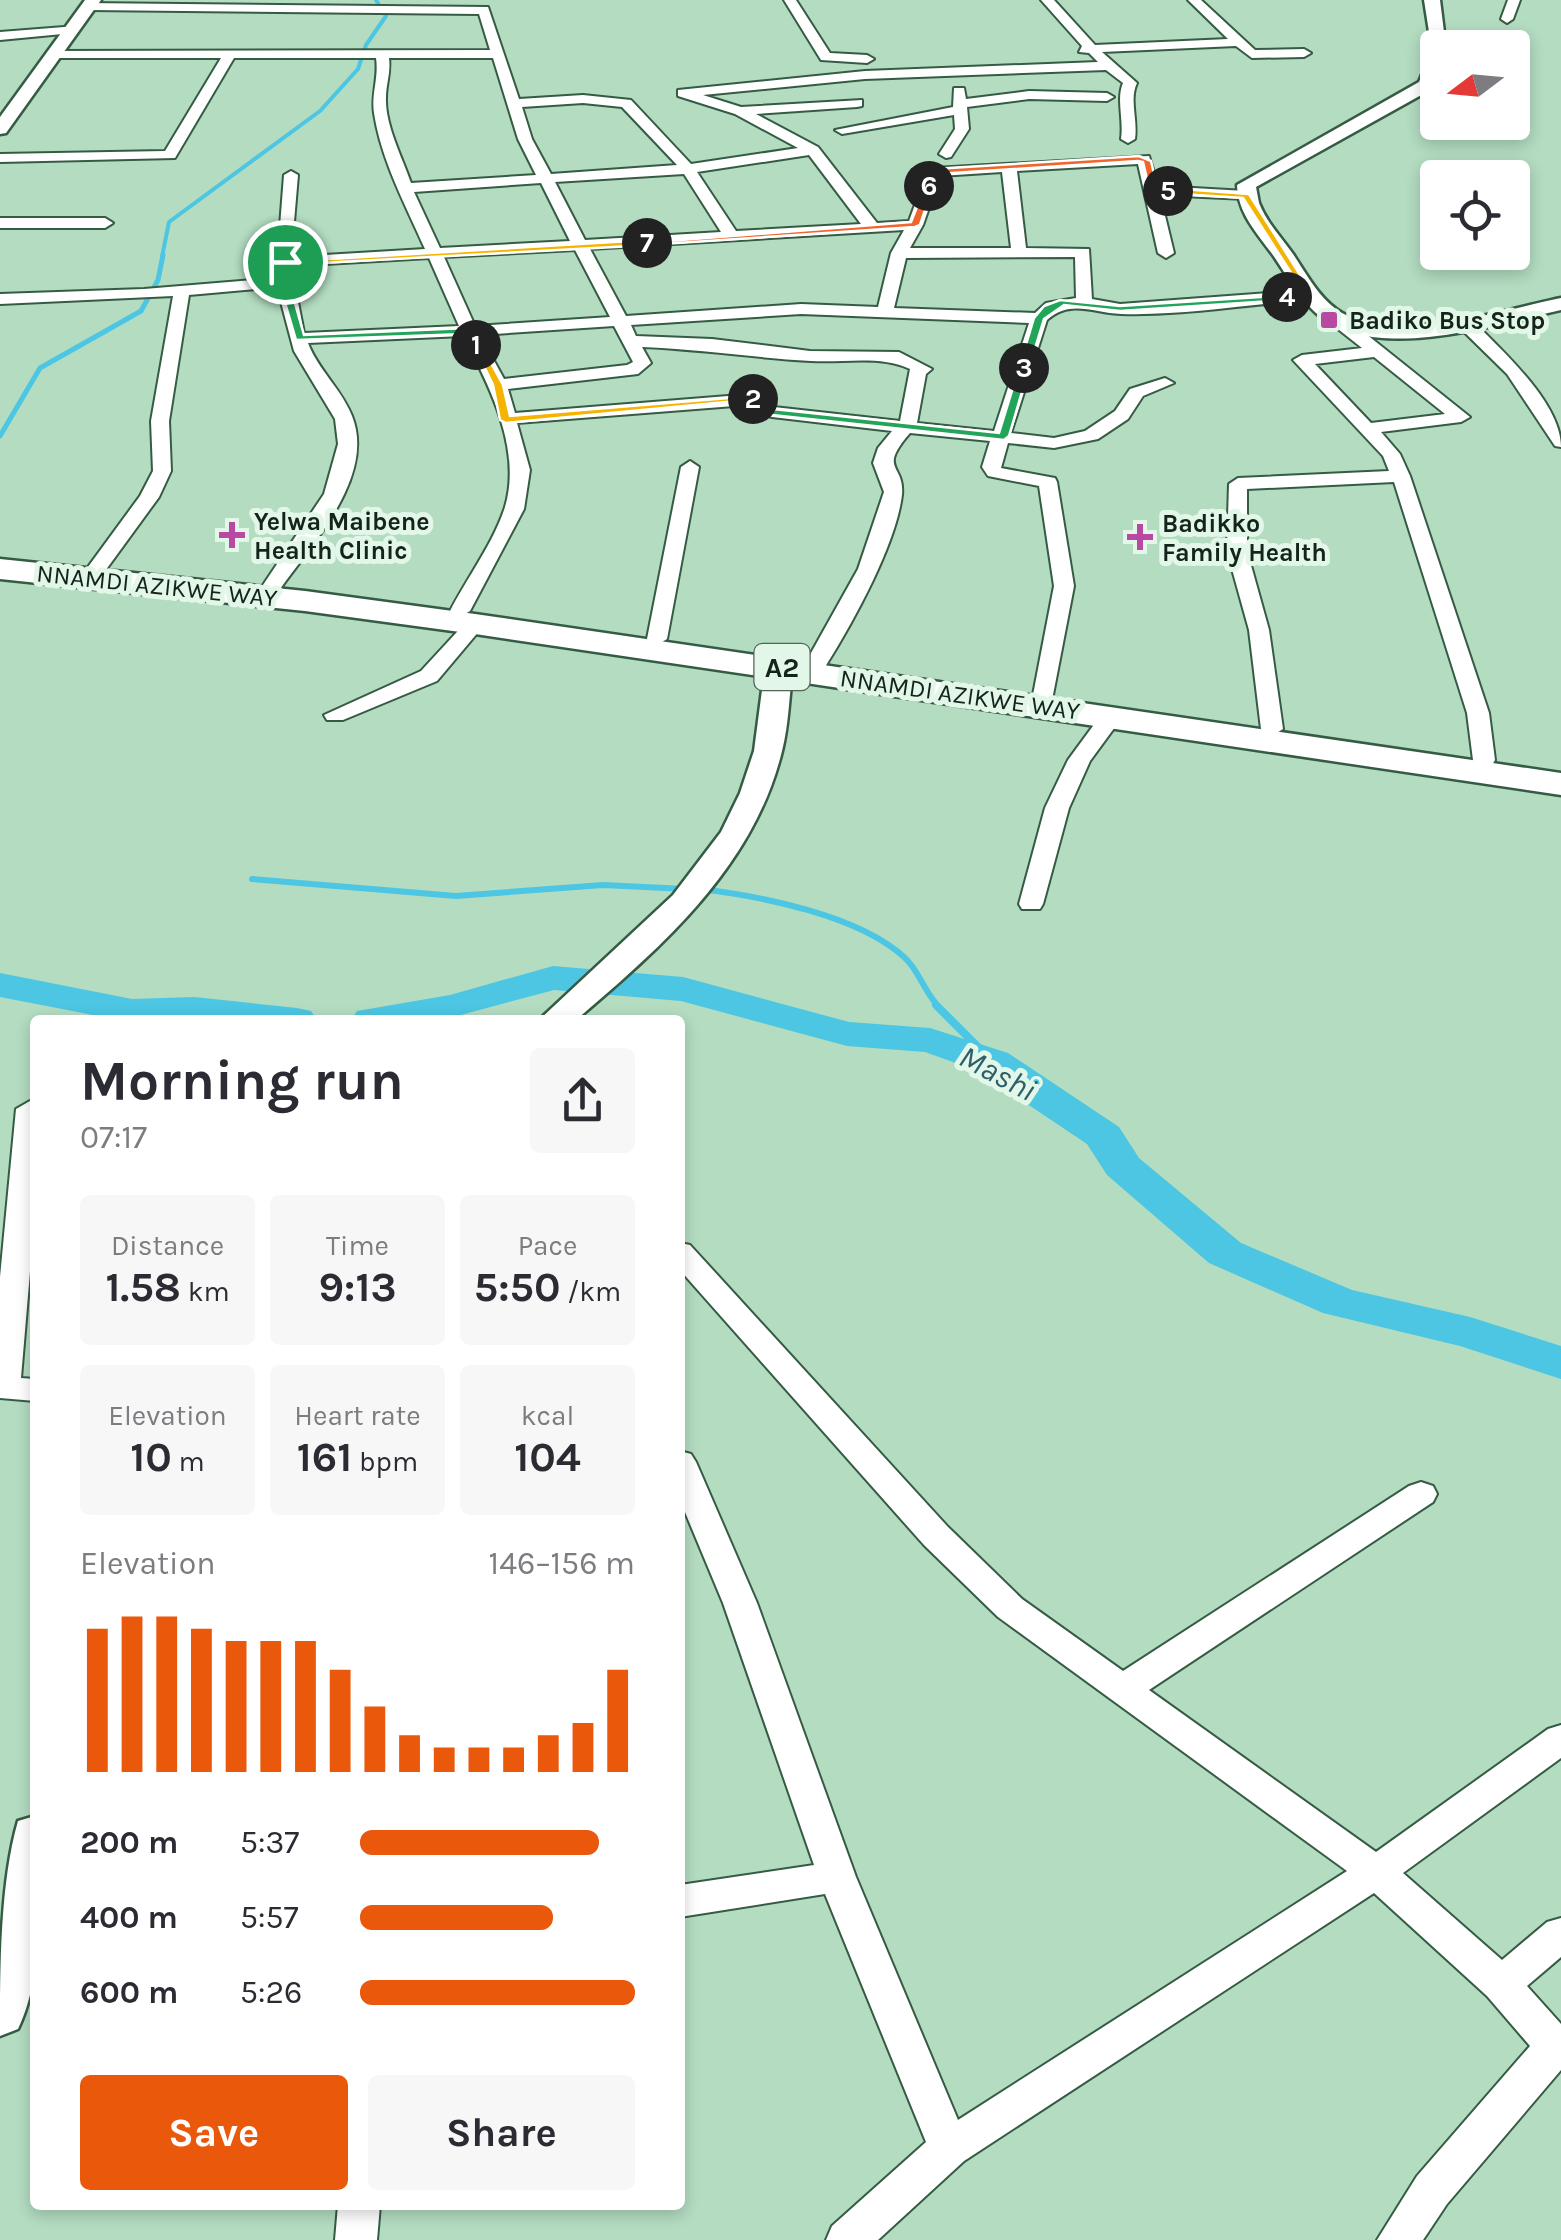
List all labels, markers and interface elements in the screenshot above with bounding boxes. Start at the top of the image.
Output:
north arrow [1420,30,1530,140]
map controls [1420,30,1530,270]
button: locate [1420,160,1530,270]
pin: 6 [904,161,954,211]
pin: 5 [1143,166,1193,216]
text: 6 [921,169,938,202]
text: 5 [1160,174,1176,207]
pin: 7 [622,218,672,268]
pin [243,220,328,305]
text: 7 [640,226,654,259]
icon: arrive [258,235,313,290]
pin: 4 [1262,272,1312,322]
text: 4 [1279,280,1295,313]
place label: Badiko Bus Stop [1349,306,1545,335]
marker: Badiko Bus Stop [1318,309,1340,331]
pin: 1 [451,320,501,370]
text: 1 [471,328,481,361]
pin: 3 [999,343,1049,393]
text: 3 [1015,351,1033,384]
pin: 2 [728,374,778,424]
text: 2 [745,382,761,415]
place label: Yelwa Maibene Health Clinic [254,507,430,565]
place label: Badikko Family Health [1162,509,1327,567]
marker: Yelwa Maibene Health Clinic [219,522,245,548]
marker: Badikko Family Health [1127,524,1153,550]
street label: NNAMDI AZIKWE WAY [35,558,279,613]
road number: A2 [754,644,810,690]
street label: NNAMDI AZIKWE WAY [838,663,1082,726]
water label: Mashi [953,1038,1043,1109]
button: share [530,1048,635,1153]
text: Morning run [80,1049,404,1113]
text: 07:17 [80,1119,147,1156]
text: Distance [111,1229,224,1262]
text: Time [326,1229,389,1262]
text: Pace [518,1229,577,1262]
text: 1.58 [105,1262,181,1312]
text: 9:13 [318,1262,397,1312]
text: 5:50 [474,1262,561,1312]
text: km [181,1275,230,1308]
text: /km [561,1275,621,1308]
text: Elevation [108,1399,227,1432]
text: Heart rate [294,1399,421,1432]
text: kcal [521,1399,574,1432]
text: 10 [130,1432,172,1482]
text: 161 [297,1432,352,1482]
text: 104 [514,1432,581,1482]
text: m [172,1445,205,1478]
text: bpm [352,1445,418,1478]
text: Elevation [80,1545,215,1582]
text: 146–156 m [489,1545,635,1582]
text: 200 m [80,1824,178,1861]
text: 5:37 [240,1824,299,1861]
text: 400 m [80,1899,178,1936]
text: 5:57 [240,1899,299,1936]
text: 600 m [80,1974,178,2011]
text: 5:26 [240,1974,302,2011]
button: Save [80,2075,348,2190]
button: Share [368,2075,635,2190]

